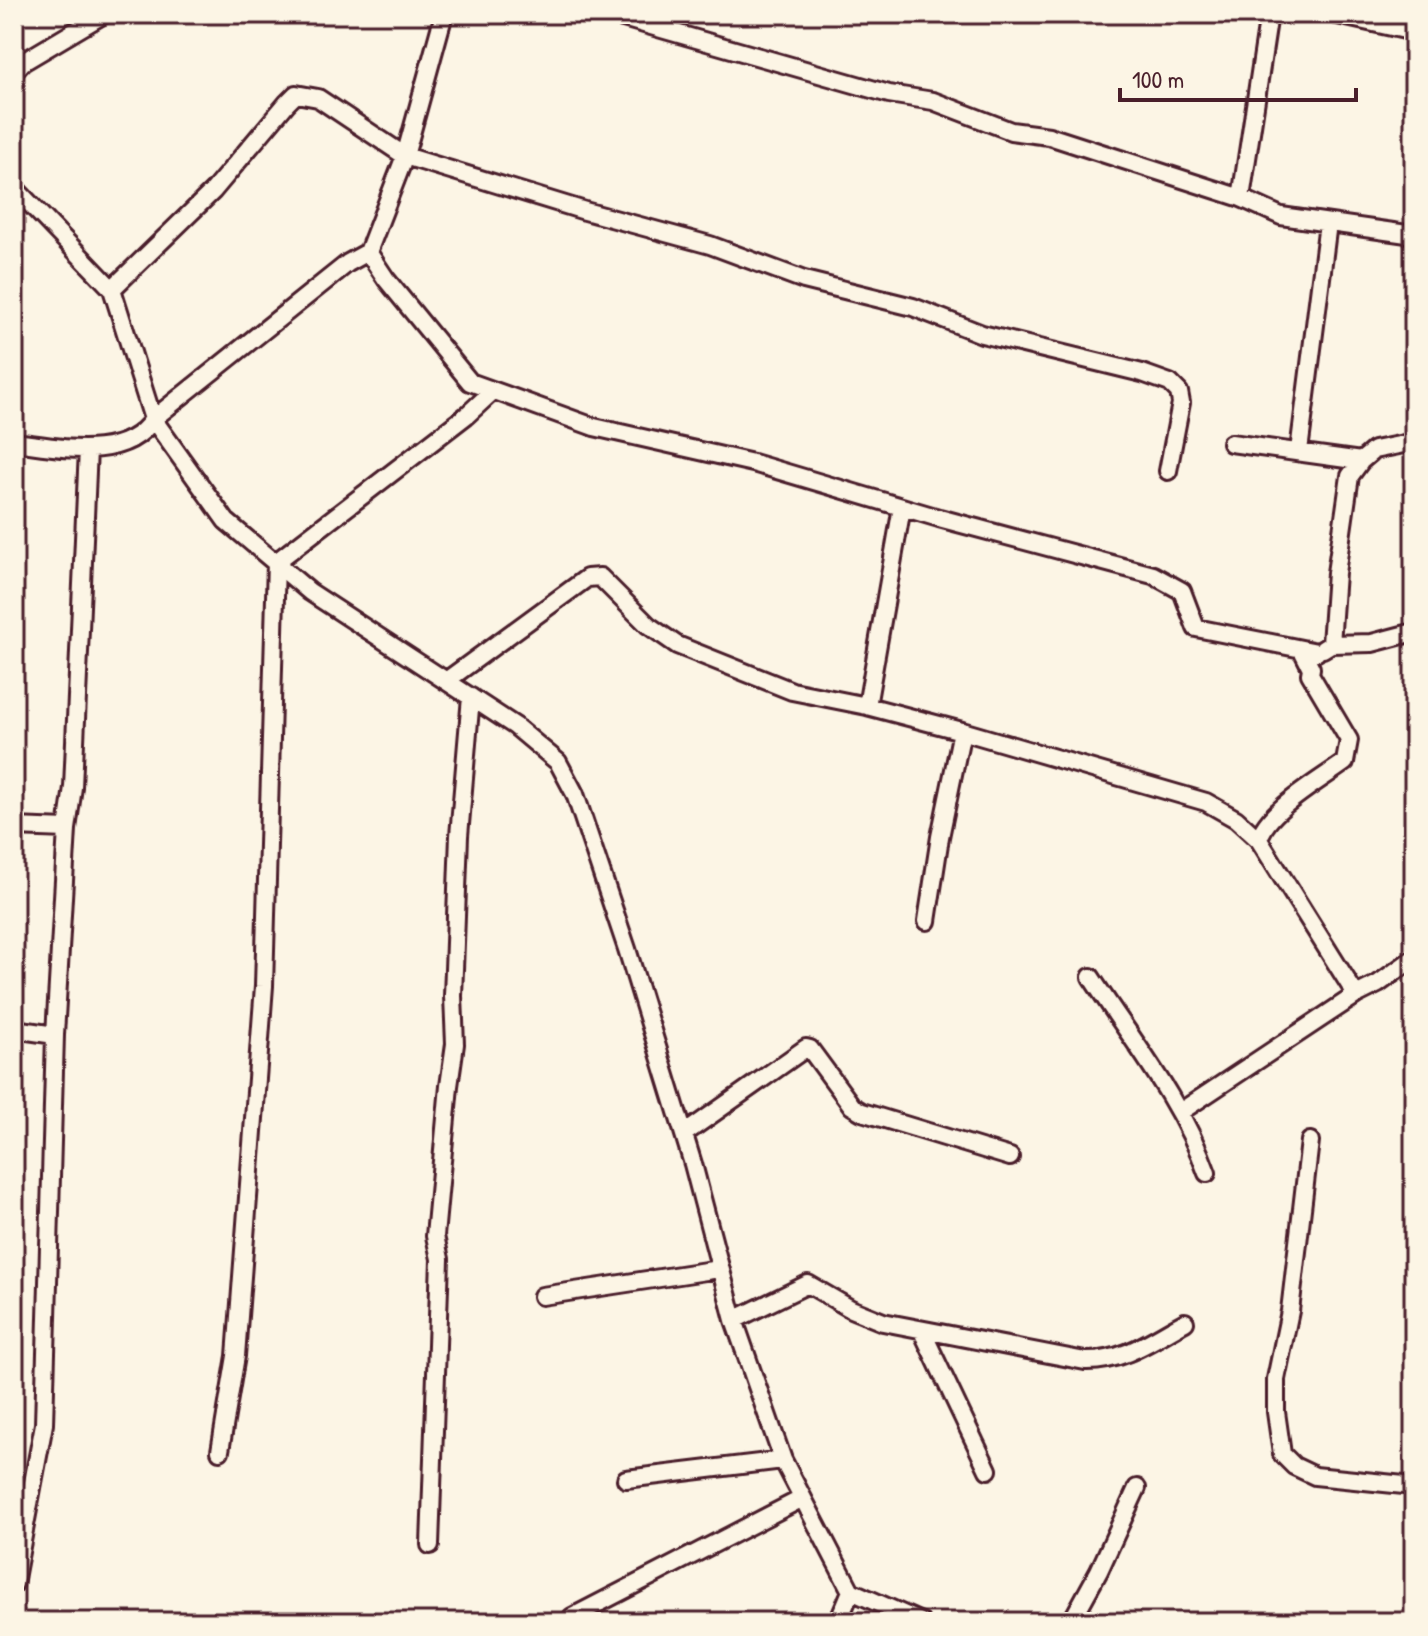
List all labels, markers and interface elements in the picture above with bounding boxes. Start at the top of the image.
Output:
scale bar [1120,52,1356,102]
text: 100 m [1132,63,1184,95]

